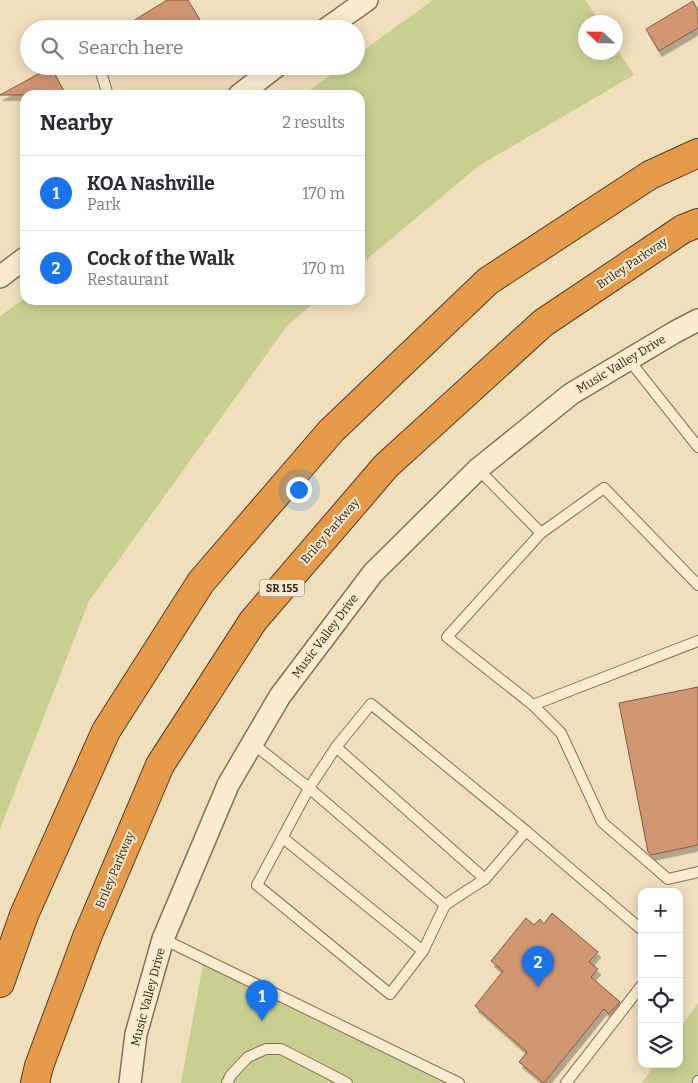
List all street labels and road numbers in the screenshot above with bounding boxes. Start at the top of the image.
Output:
street label: Briley Parkway [594,234,670,292]
street label: Music Valley Drive [574,332,668,396]
street label: Briley Parkway [298,495,363,566]
road number: SR 155 [260,580,304,596]
street label: Music Valley Drive [289,591,361,681]
street label: Briley Parkway [93,829,138,910]
street label: Music Valley Drive [128,946,168,1048]

